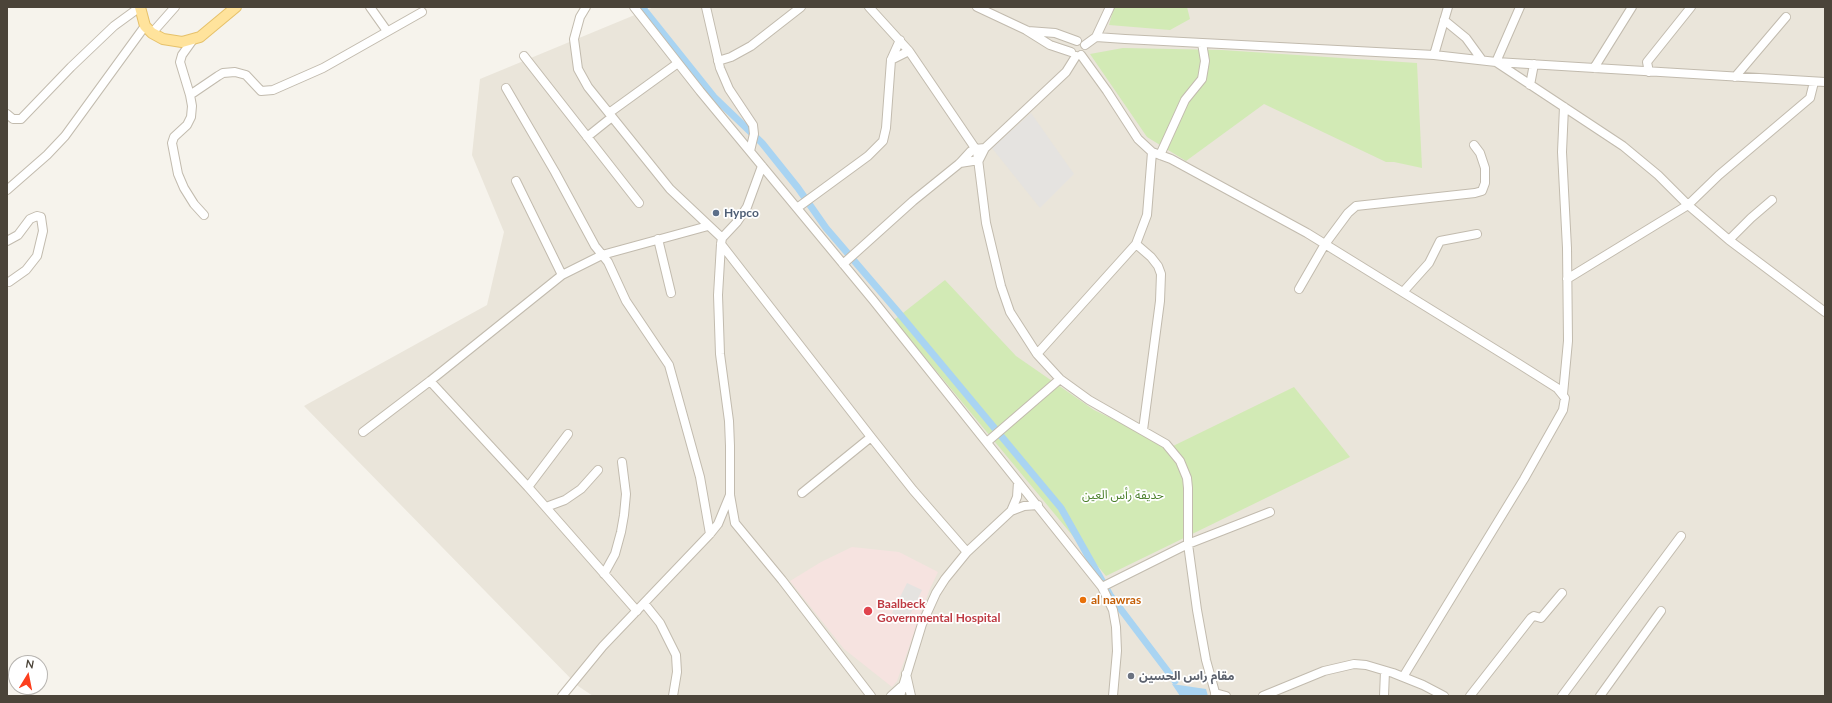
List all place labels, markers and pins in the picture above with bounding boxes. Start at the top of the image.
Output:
place label: Hypco [724,206,759,220]
marker: Hypco [711,208,721,218]
place label: al nawras [1091,593,1141,607]
marker: al nawras [1078,595,1088,605]
place label: Baalbeck Governmental Hospital [877,597,1000,625]
marker: Baalbeck Governmental Hospital [862,605,874,617]
place label: مقام راس الحسين [1139,669,1234,683]
marker: مقام راس الحسين [1126,671,1136,681]

